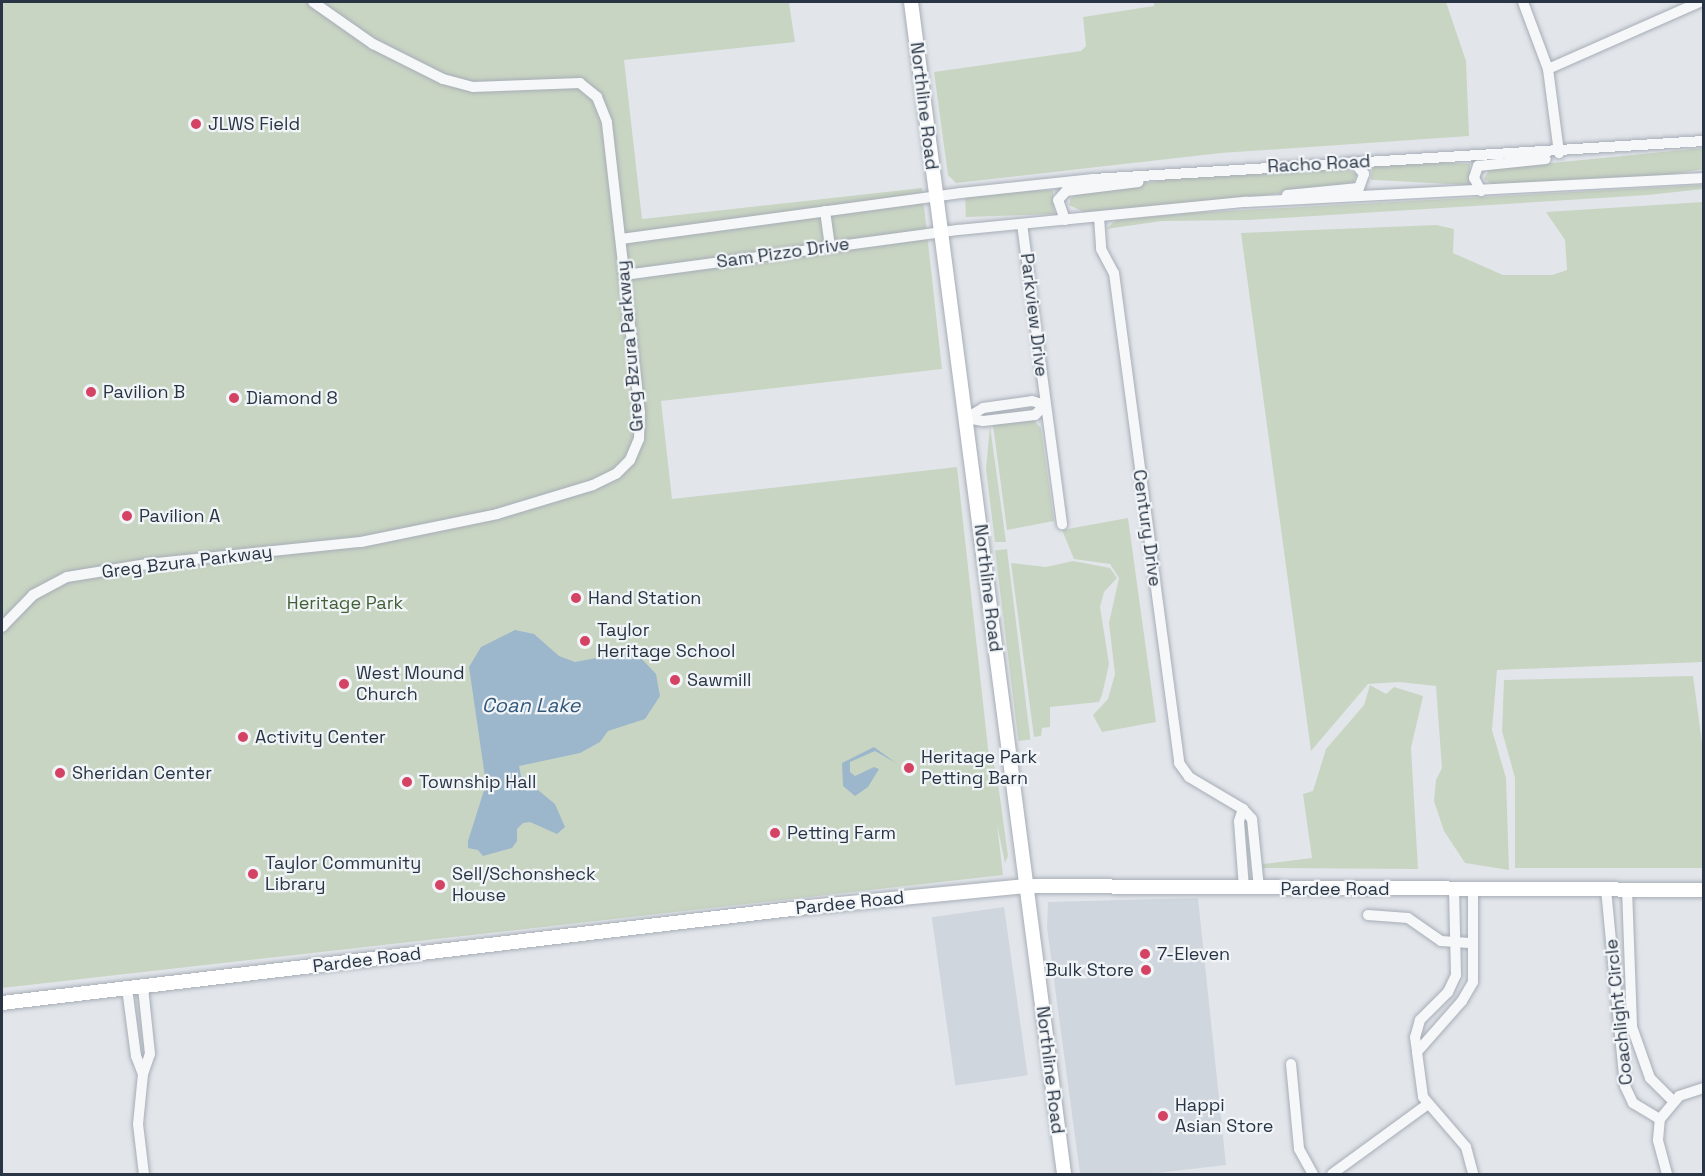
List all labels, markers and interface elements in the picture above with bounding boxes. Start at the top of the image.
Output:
street label: Northline Road [905,41,943,171]
place label: JLWS Field [208,113,300,135]
marker: JLWS Field [189,117,203,131]
street label: Racho Road [1267,151,1371,177]
street label: Sam Pizzo Drive [715,233,851,273]
street label: Parkview Drive [1016,252,1052,378]
street label: Greg Bzura Parkway [612,260,648,432]
place label: Pavilion B [103,381,185,403]
marker: Pavilion B [84,385,98,399]
place label: Diamond 8 [246,387,338,409]
marker: Diamond 8 [227,391,241,405]
street label: Century Drive [1128,468,1166,588]
place label: Pavilion A [139,505,221,527]
marker: Pavilion A [120,509,134,523]
street label: Northline Road [969,523,1007,653]
street label: Greg Bzura Parkway [100,541,274,583]
place label: Hand Station [588,587,701,609]
marker: Hand Station [569,591,583,605]
park label: Heritage Park [287,592,403,614]
place label: Taylor Heritage School [597,620,735,662]
marker: Taylor Heritage School [578,634,592,648]
place label: West Mound Church [356,663,465,706]
place label: Sawmill [687,669,751,691]
marker: Sawmill [668,673,682,687]
marker: West Mound Church [337,677,351,691]
water label: Coan Lake [482,693,580,717]
place label: Activity Center [255,726,386,748]
marker: Activity Center [236,730,250,744]
place label: Heritage Park Petting Barn [921,747,1037,789]
marker: Heritage Park Petting Barn [902,761,916,775]
place label: Sheridan Center [72,762,212,784]
marker: Sheridan Center [53,766,67,780]
place label: Township Hall [419,771,536,793]
marker: Township Hall [400,775,414,789]
place label: Petting Farm [787,822,896,844]
marker: Petting Farm [768,826,782,840]
place label: Taylor Community Library [265,853,421,896]
place label: Sell/Schonsheck House [452,864,596,906]
marker: Taylor Community Library [246,867,260,881]
marker: Sell/Schonsheck House [433,878,447,892]
street label: Pardee Road [1280,878,1390,900]
street label: Pardee Road [795,887,905,919]
street label: Coachlight Circle [1601,938,1637,1086]
street label: Pardee Road [312,943,422,977]
place label: 7-Eleven [1157,943,1230,965]
marker: 7-Eleven [1138,947,1152,961]
place label: Bulk Store [1045,959,1134,981]
marker: Bulk Store [1139,963,1153,977]
street label: Northline Road [1031,1005,1069,1135]
place label: Happi Asian Store [1175,1095,1273,1138]
marker: Happi Asian Store [1156,1109,1170,1123]

